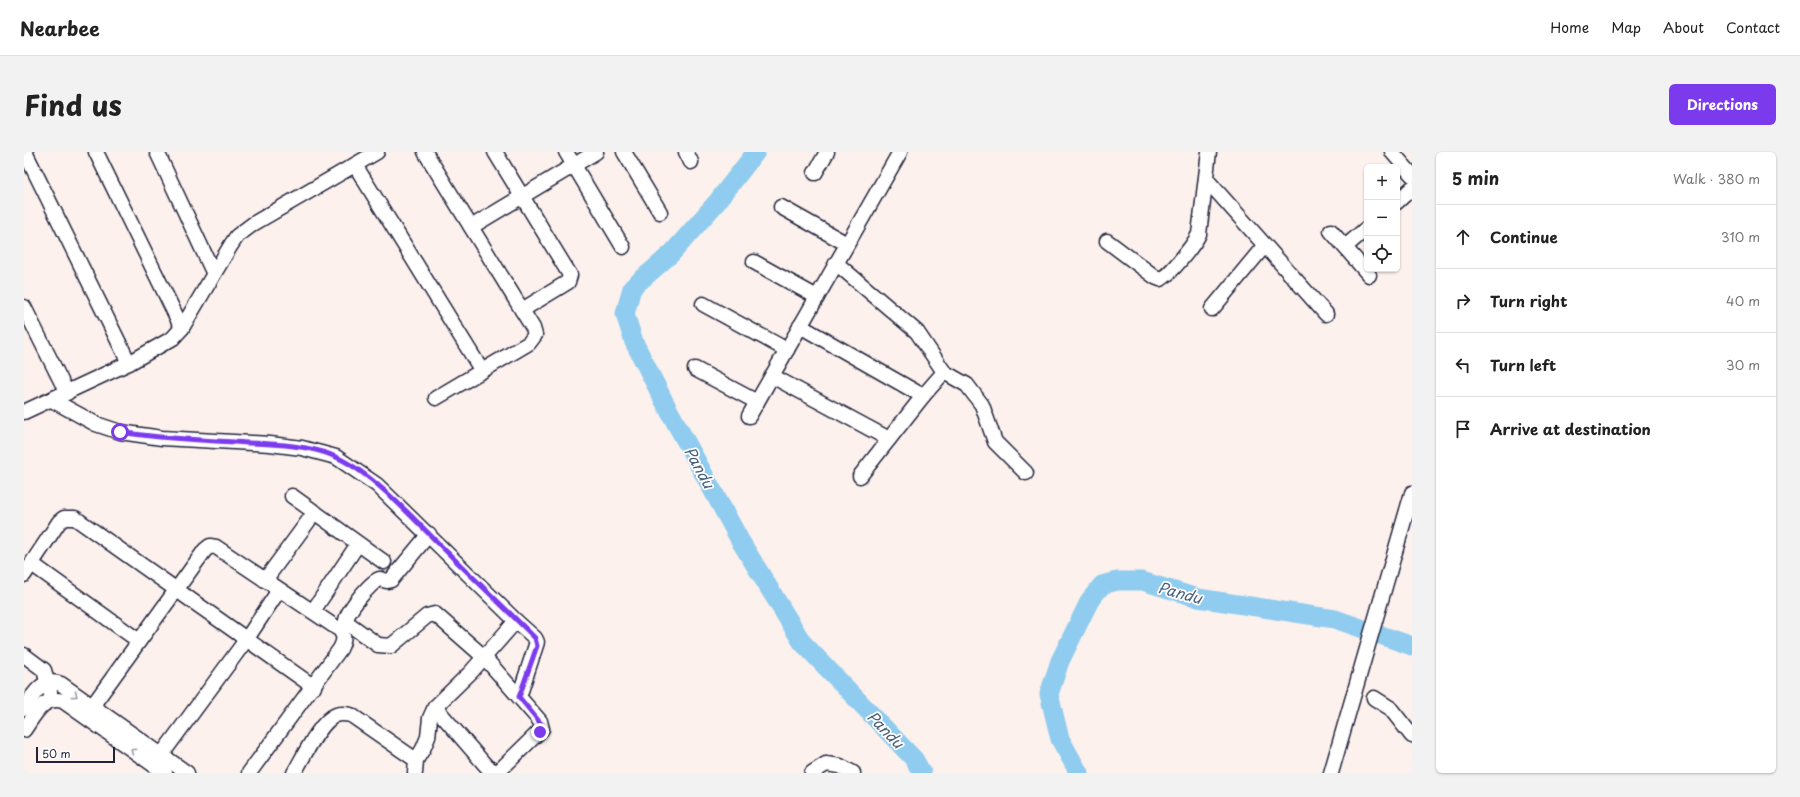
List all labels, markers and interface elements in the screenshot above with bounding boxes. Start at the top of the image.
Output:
text: Nearbee [20,14,100,42]
text: Home [1550,17,1589,38]
text: Map [1611,17,1641,38]
text: About [1663,17,1704,38]
text: Contact [1726,17,1780,38]
text: Find us [24,83,122,126]
button: Directions [1669,84,1776,125]
map controls [1364,164,1400,272]
button: + [1364,164,1400,200]
text: 5 min [1452,165,1499,191]
text: Walk · 380 m [1673,169,1760,188]
button: − [1364,200,1400,236]
text: Continue [1490,225,1558,248]
icon: ahead [1452,226,1474,248]
text: 310 m [1721,227,1760,246]
button: locate [1364,236,1400,272]
text: Turn right [1490,289,1567,312]
icon: right [1452,290,1474,312]
text: 40 m [1726,291,1760,310]
text: Turn left [1490,353,1556,376]
icon: left [1452,354,1474,376]
text: 30 m [1726,355,1760,374]
text: Arrive at destination [1490,417,1651,440]
icon: arrive [1452,418,1474,440]
route start [111,423,129,441]
water label: Pandu [679,442,721,493]
water label: Pandu [1155,575,1205,609]
one-way arrow [71,690,78,697]
water label: Pandu [862,705,910,754]
route end [531,723,549,741]
scale bar [36,745,115,764]
text: 50 m [42,745,71,762]
one-way arrow [131,749,138,756]

